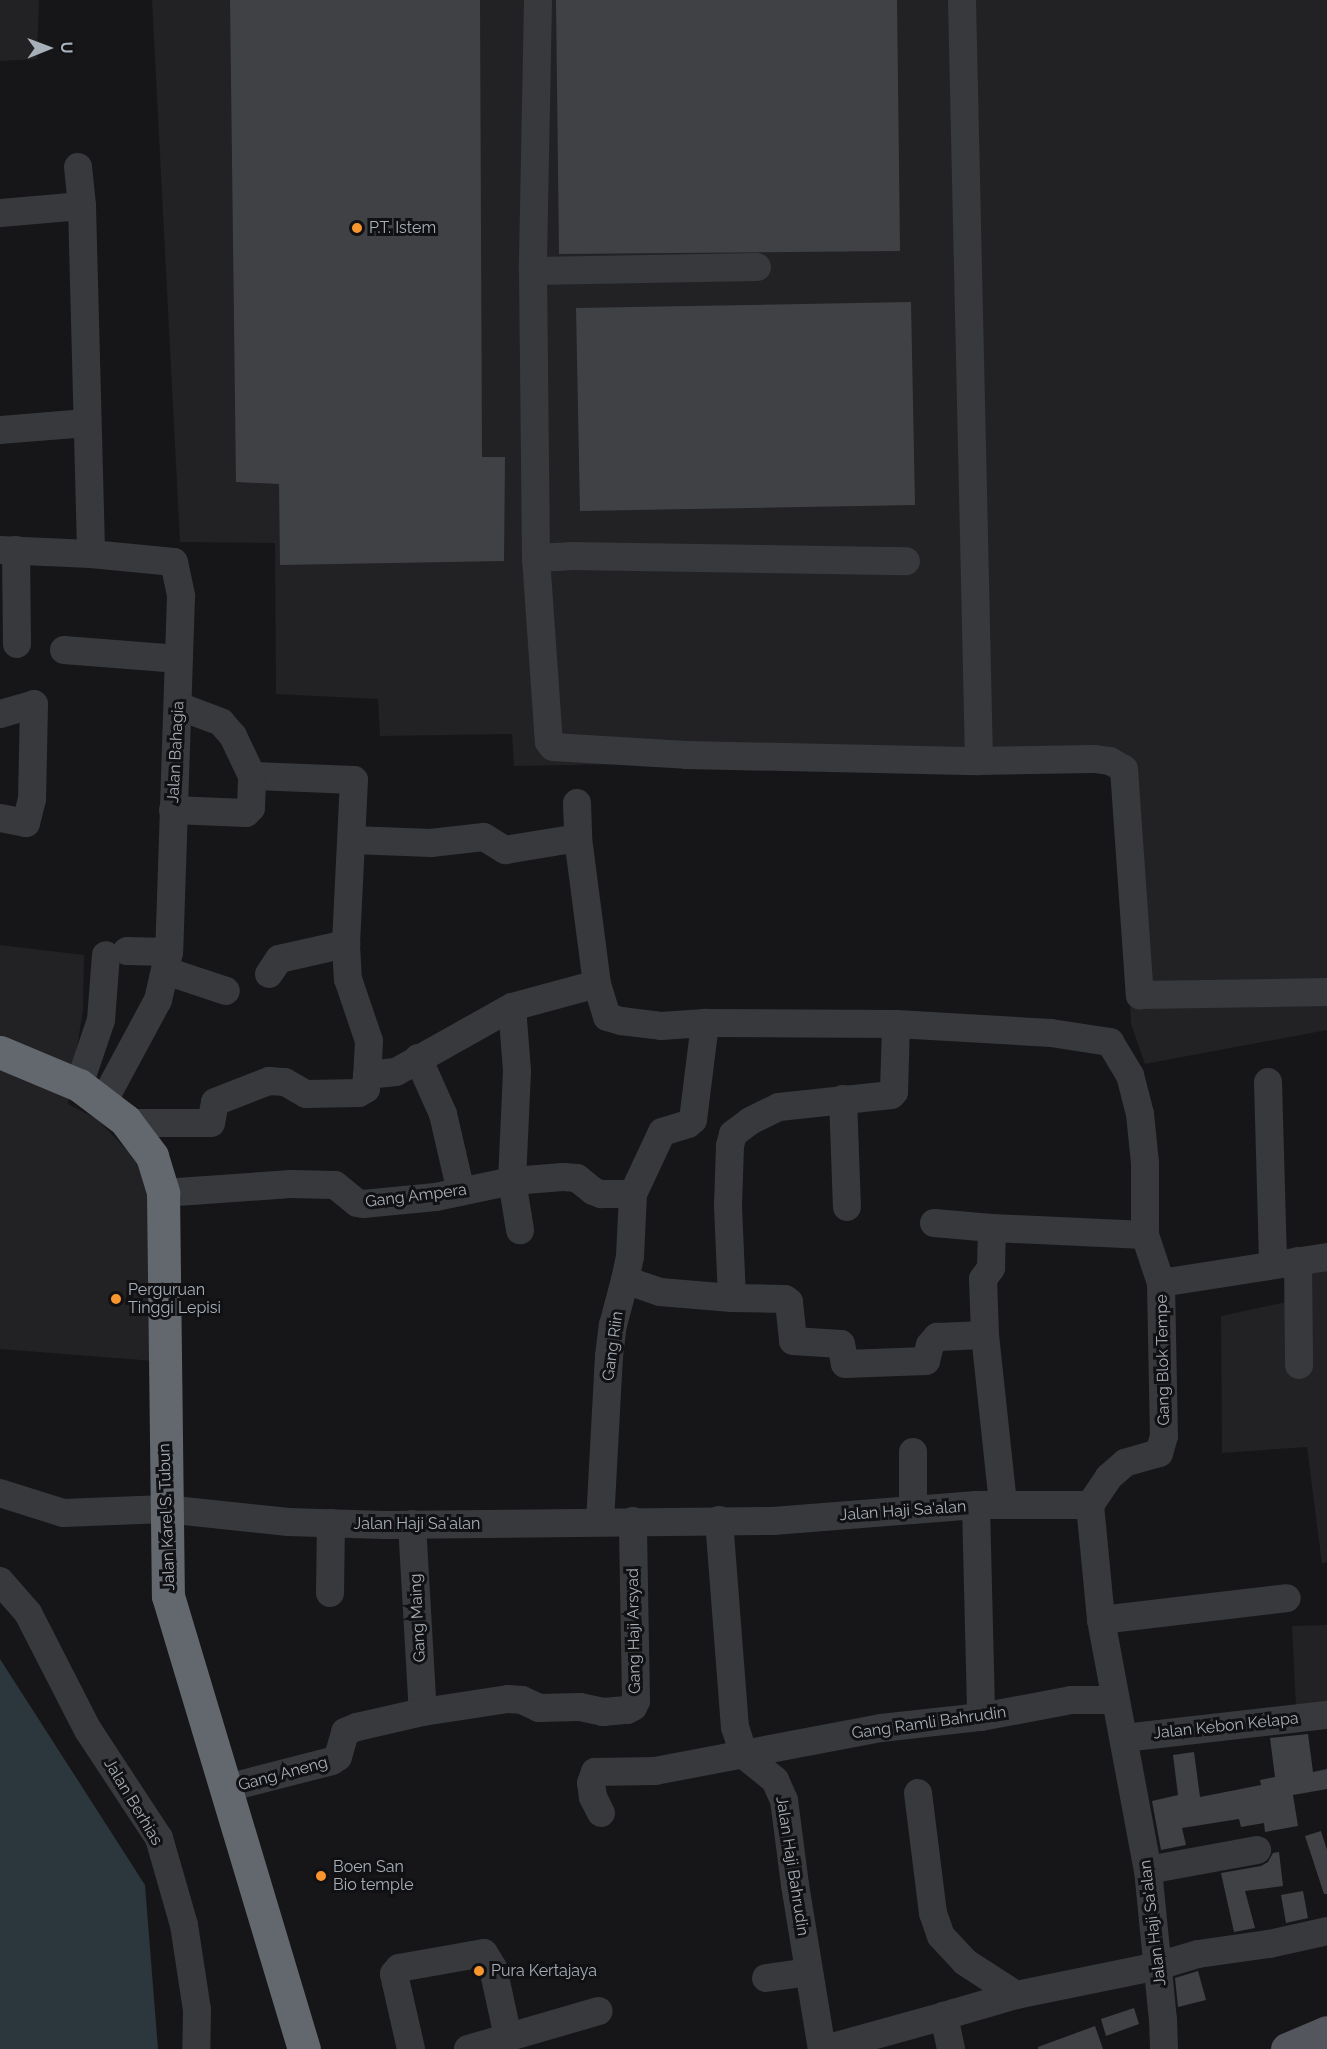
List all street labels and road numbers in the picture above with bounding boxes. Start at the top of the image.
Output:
street label: Jalan Bahagia [164,700,188,804]
street label: Gang Ampera [364,1180,468,1212]
street label: Gang Blok Tempe [1152,1294,1174,1426]
street label: Gang Riin [599,1310,627,1382]
street label: Jalan Karel S. Tubun [155,1443,179,1591]
street label: Jalan Haji Sa'alan [839,1497,967,1525]
street label: Jalan Haji Sa'alan [354,1514,480,1534]
street label: Gang Haji Arsyad [623,1568,645,1694]
street label: Gang Maing [406,1573,430,1663]
street label: Gang Ramli Bahrudin [851,1703,1007,1743]
street label: Jalan Kebon Kelapa [1153,1709,1299,1743]
street label: Gang Aneng [236,1753,330,1795]
street label: Jalan Berhias [100,1755,166,1849]
street label: Jalan Haji Bahrudin [771,1795,813,1937]
street label: Jalan Haji Sa'alan [1136,1859,1170,1987]

